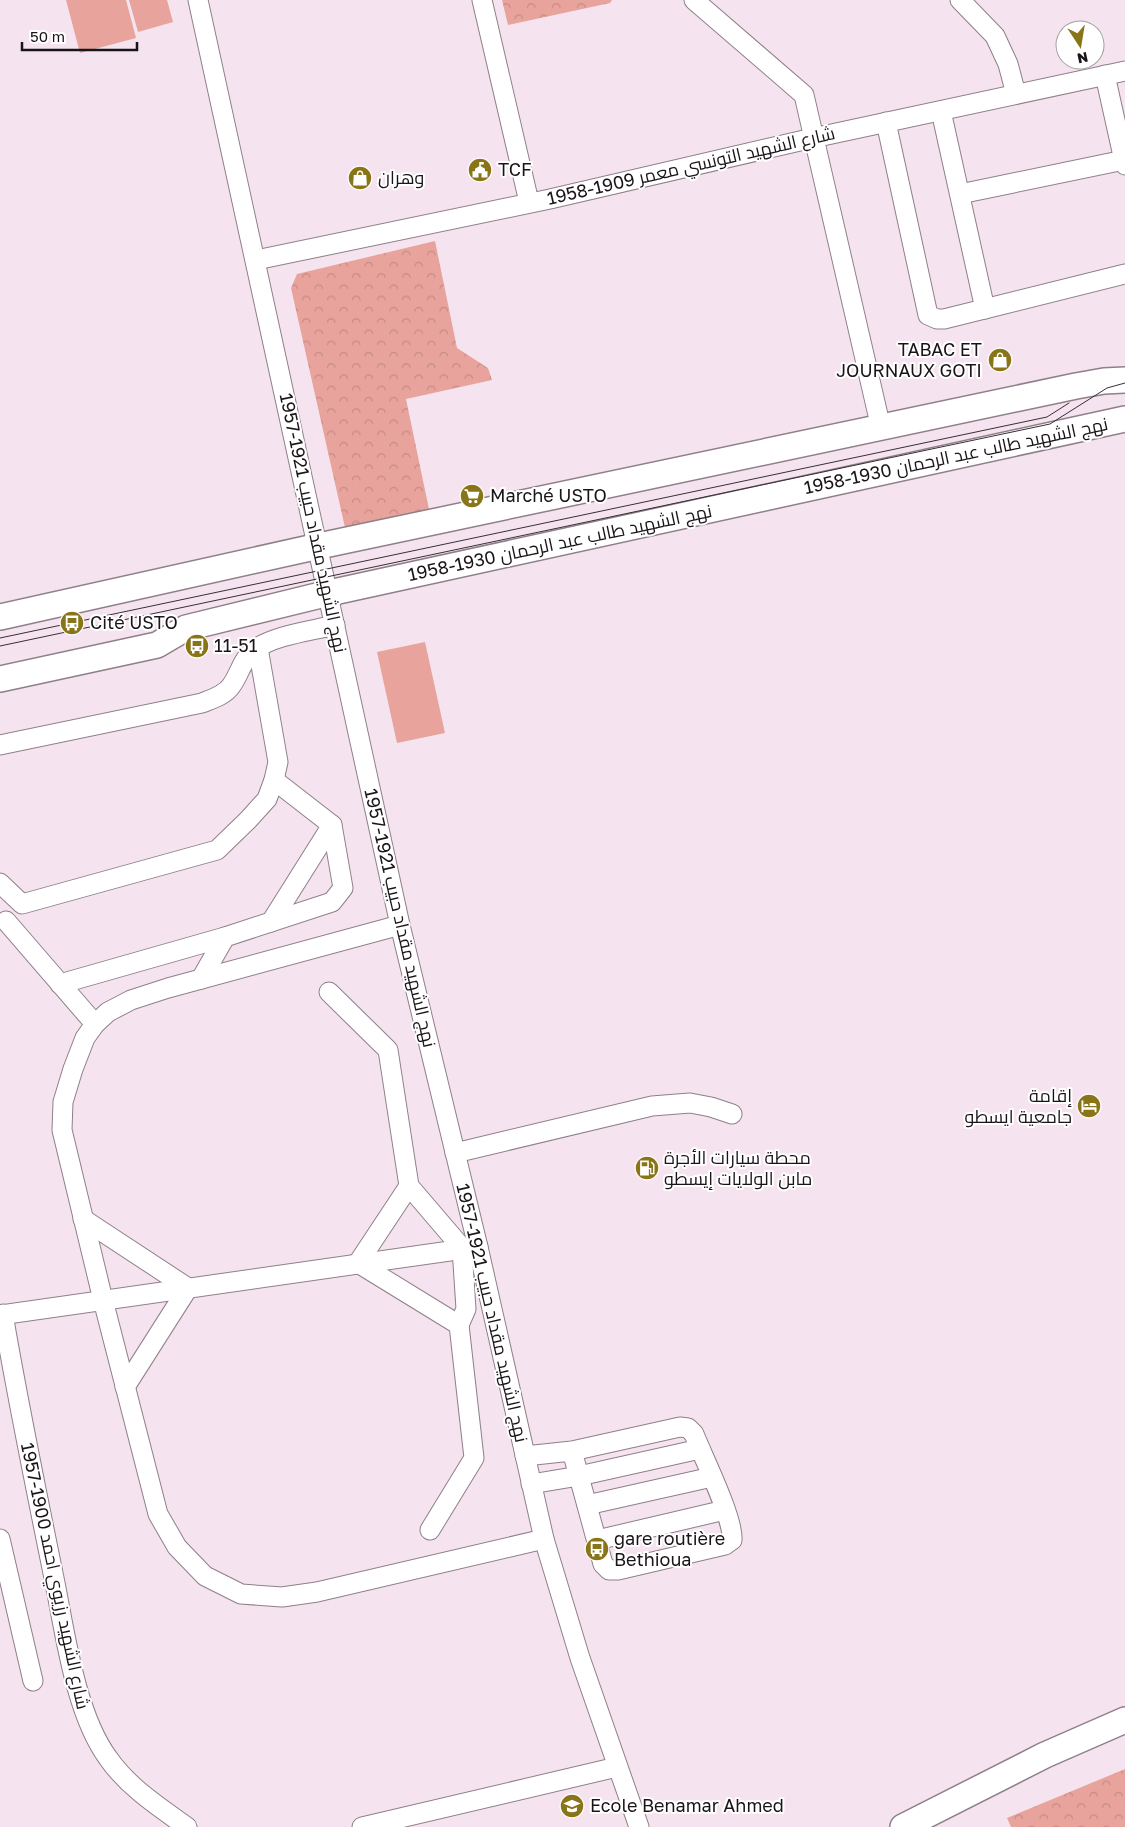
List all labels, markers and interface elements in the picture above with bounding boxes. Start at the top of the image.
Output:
scale bar [22,20,138,52]
north arrow [1055,20,1105,70]
text: 50 m [30,27,65,45]
text: N [1076,49,1090,68]
street label: شارع الشهيد التونسي معمر 1909-1958 [545,121,838,212]
public building icon: TCF [467,157,493,183]
place label: TCF [498,158,532,180]
shop icon: وهران [347,165,373,191]
place label: وهران [378,166,424,189]
place label: TABAC ET JOURNAUX GOTI [836,338,982,381]
shop icon: TABAC ET JOURNAUX GOTI [987,347,1013,373]
street label: نهج الشهيد مقداد حبيب 1921-1957 [274,391,352,655]
street label: نهج الشهيد طالب عبد الرحمان 1930-1958 [802,412,1110,500]
supermarket icon: Marché USTO [459,483,485,509]
place label: Marché USTO [490,484,607,506]
street label: نهج الشهيد طالب عبد الرحمان 1930-1958 [406,499,714,587]
bus stop icon: Cité USTO [59,610,85,636]
place label: Cité USTO [90,611,178,633]
bus stop icon: 11-51 [184,633,210,659]
place label: 11-51 [214,634,258,656]
street label: نهج الشهيد مقداد حبيب 1921-1957 [359,786,441,1050]
place label: إقامة جامعية ايسطو [964,1084,1072,1128]
hotel icon: إقامة جامعية ايسطو [1076,1093,1102,1119]
place label: محطة سيارات الأجرة مابن الولايات إيسطو [664,1146,812,1190]
fuel station icon: محطة سيارات الأجرة مابن الولايات إيسطو [634,1155,660,1181]
street label: نهج الشهيد مقداد حبيب 1921-1957 [451,1181,533,1445]
street label: شارع الشهيد رزيوي احمد 1900-1957 [13,1440,95,1712]
place label: gare routière Bethioua [614,1527,725,1570]
bus stop icon: gare routière Bethioua [584,1536,610,1562]
school or university icon: Ecole Benamar Ahmed [559,1793,585,1819]
place label: Ecole Benamar Ahmed [590,1794,784,1816]

